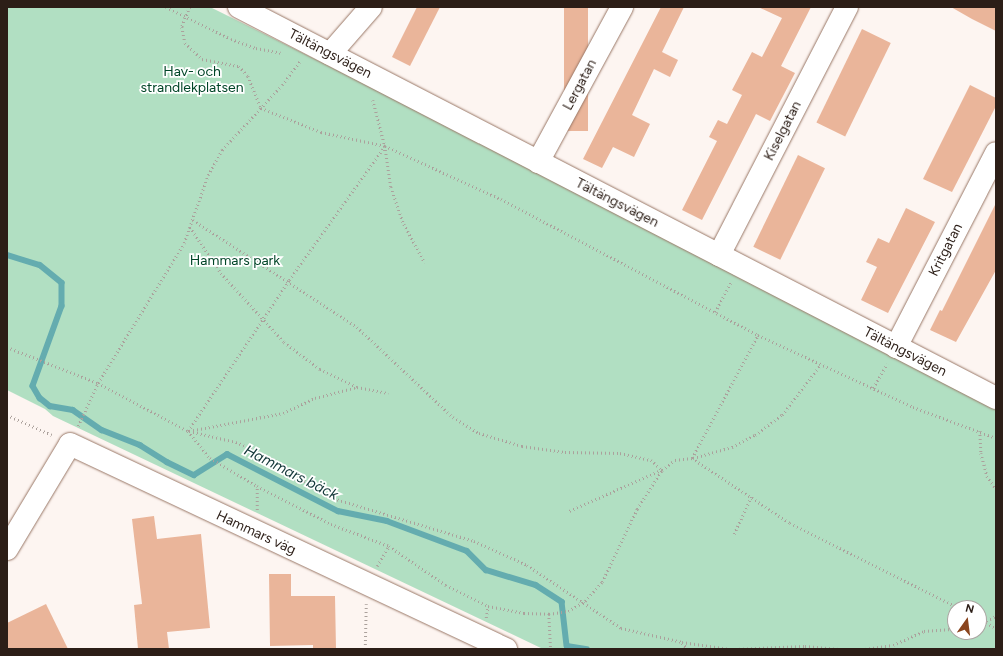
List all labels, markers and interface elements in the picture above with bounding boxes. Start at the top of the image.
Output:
street label: Tältängsvägen [286,26,374,82]
street label: Lergatan [560,57,600,113]
park label: Hav- och strandlekplatsen [141,64,243,96]
street label: Kiselgatan [761,98,805,164]
street label: Tältängsvägen [573,175,661,231]
street label: Kritgatan [926,221,966,279]
park label: Hammars park [190,253,280,269]
street label: Tältängsvägen [861,324,949,380]
water label: Hammars bäck [241,442,341,504]
street label: Hammars väg [213,507,299,559]
north arrow [947,600,987,640]
text: N [964,602,975,616]

